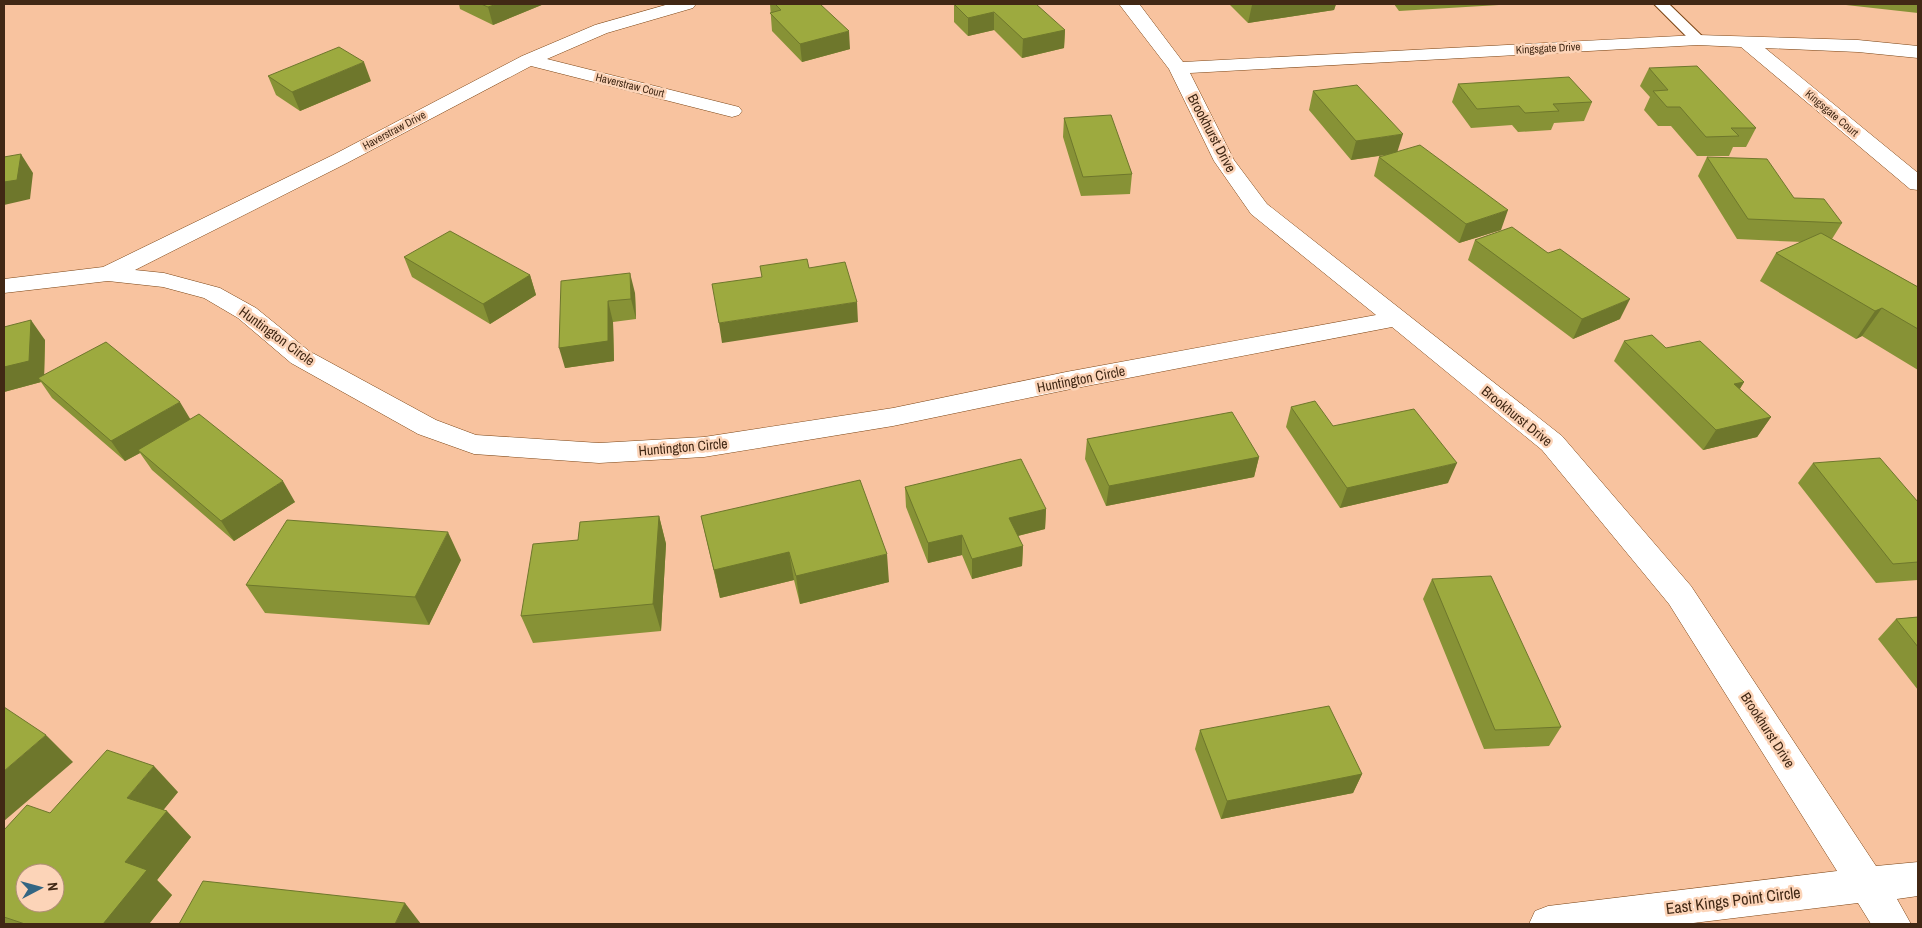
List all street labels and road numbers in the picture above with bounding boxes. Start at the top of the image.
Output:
street label: Kingsgate Drive [1515,39,1581,57]
street label: Haverstraw Court [594,70,666,100]
street label: Kingsgate Court [1803,87,1862,140]
street label: Brookhurst Drive [1184,91,1240,175]
street label: Haverstraw Drive [360,107,428,153]
street label: Huntington Circle [236,302,318,370]
street label: Huntington Circle [1035,362,1127,396]
street label: Brookhurst Drive [1478,382,1556,450]
street label: Huntington Circle [638,434,728,460]
street label: Brookhurst Drive [1737,689,1799,771]
street label: East Kings Point Circle [1664,881,1802,919]

